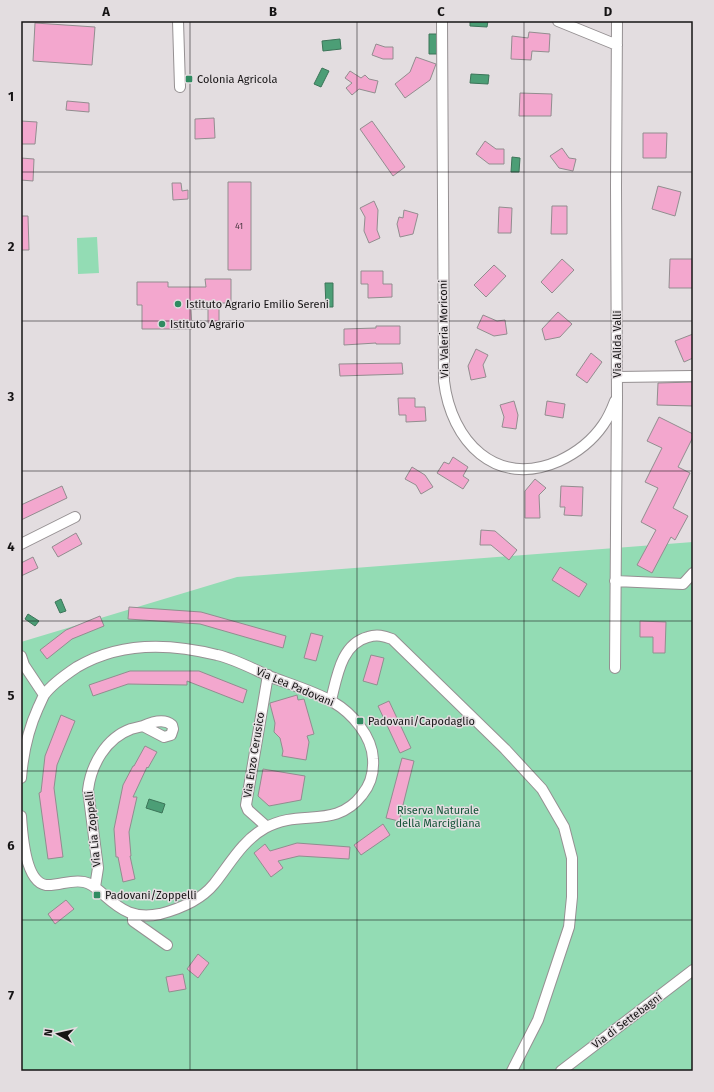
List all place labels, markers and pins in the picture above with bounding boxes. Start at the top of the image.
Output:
place label: Colonia Agricola [197,73,277,86]
marker: Colonia Agricola [184,74,194,84]
place label: Istituto Agrario Emilio Sereni [186,298,329,311]
marker: Istituto Agrario Emilio Sereni [173,299,183,309]
place label: Istituto Agrario [170,318,245,331]
marker: Istituto Agrario [157,319,167,329]
place label: Padovani/Capodaglio [368,715,475,728]
marker: Padovani/Capodaglio [355,716,365,726]
place label: Padovani/Zoppelli [105,889,197,902]
marker: Padovani/Zoppelli [92,890,102,900]

